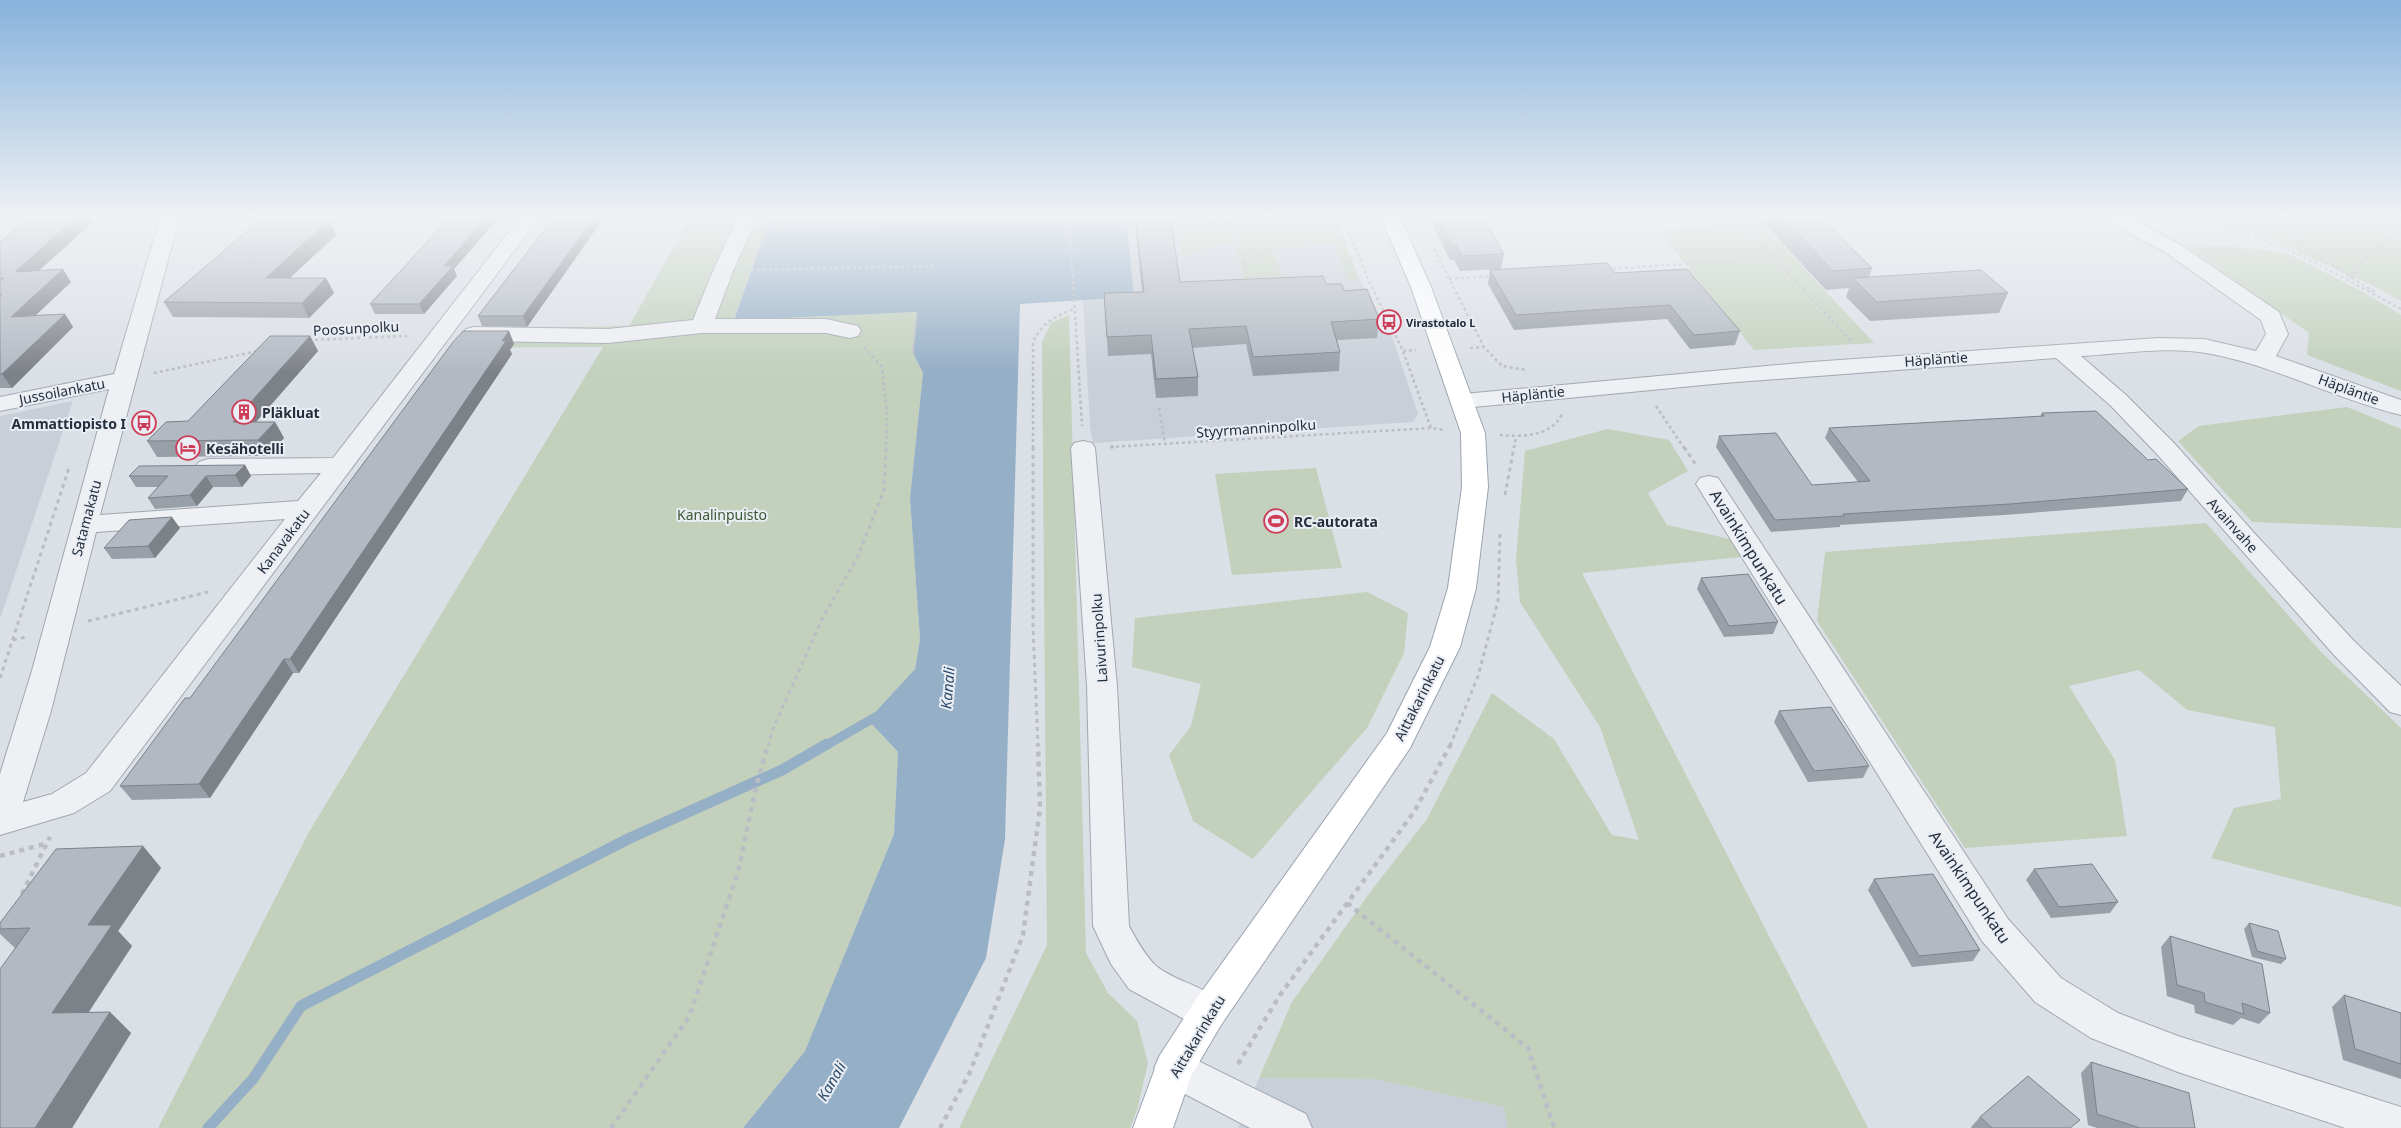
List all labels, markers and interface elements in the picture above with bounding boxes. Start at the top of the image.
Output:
bus stop icon: Virastotalo L [1376,309,1402,335]
place label: Virastotalo L [1406,315,1475,330]
street label: Poosunpolku [312,316,400,340]
street label: Häpläntie [1904,347,1968,371]
street label: Häpläntie [2316,369,2382,409]
street label: Jussoilankatu [15,373,107,409]
street label: Häpläntie [1500,381,1566,407]
building icon: Pläkluat [231,399,257,425]
place label: Pläkluat [262,403,320,422]
bus stop icon: Ammattiopisto I [131,410,157,436]
place label: Ammattiopisto I [12,414,126,433]
street label: Styyrmanninpolku [1195,414,1317,442]
hotel icon: Kesähotelli [175,435,201,461]
place label: Kesähotelli [206,439,284,458]
street label: Satamakatu [67,478,105,558]
street label: Avainkimpunkatu [1705,485,1793,609]
street label: Avainvahe [2203,493,2263,557]
street label: Kanavakatu [252,505,314,577]
park label: Kanalinpuisto [677,505,767,524]
sports icon: RC-autorata [1263,508,1289,534]
place label: RC-autorata [1294,512,1378,531]
street label: Laivurinpolku [1086,593,1112,683]
street label: Aittakarinkatu [1389,652,1449,744]
water label: Kanali [935,665,959,710]
street label: Avainkimpunkatu [1924,826,2016,948]
street label: Aittakarinkatu [1165,991,1229,1081]
water label: Kanali [812,1057,851,1104]

